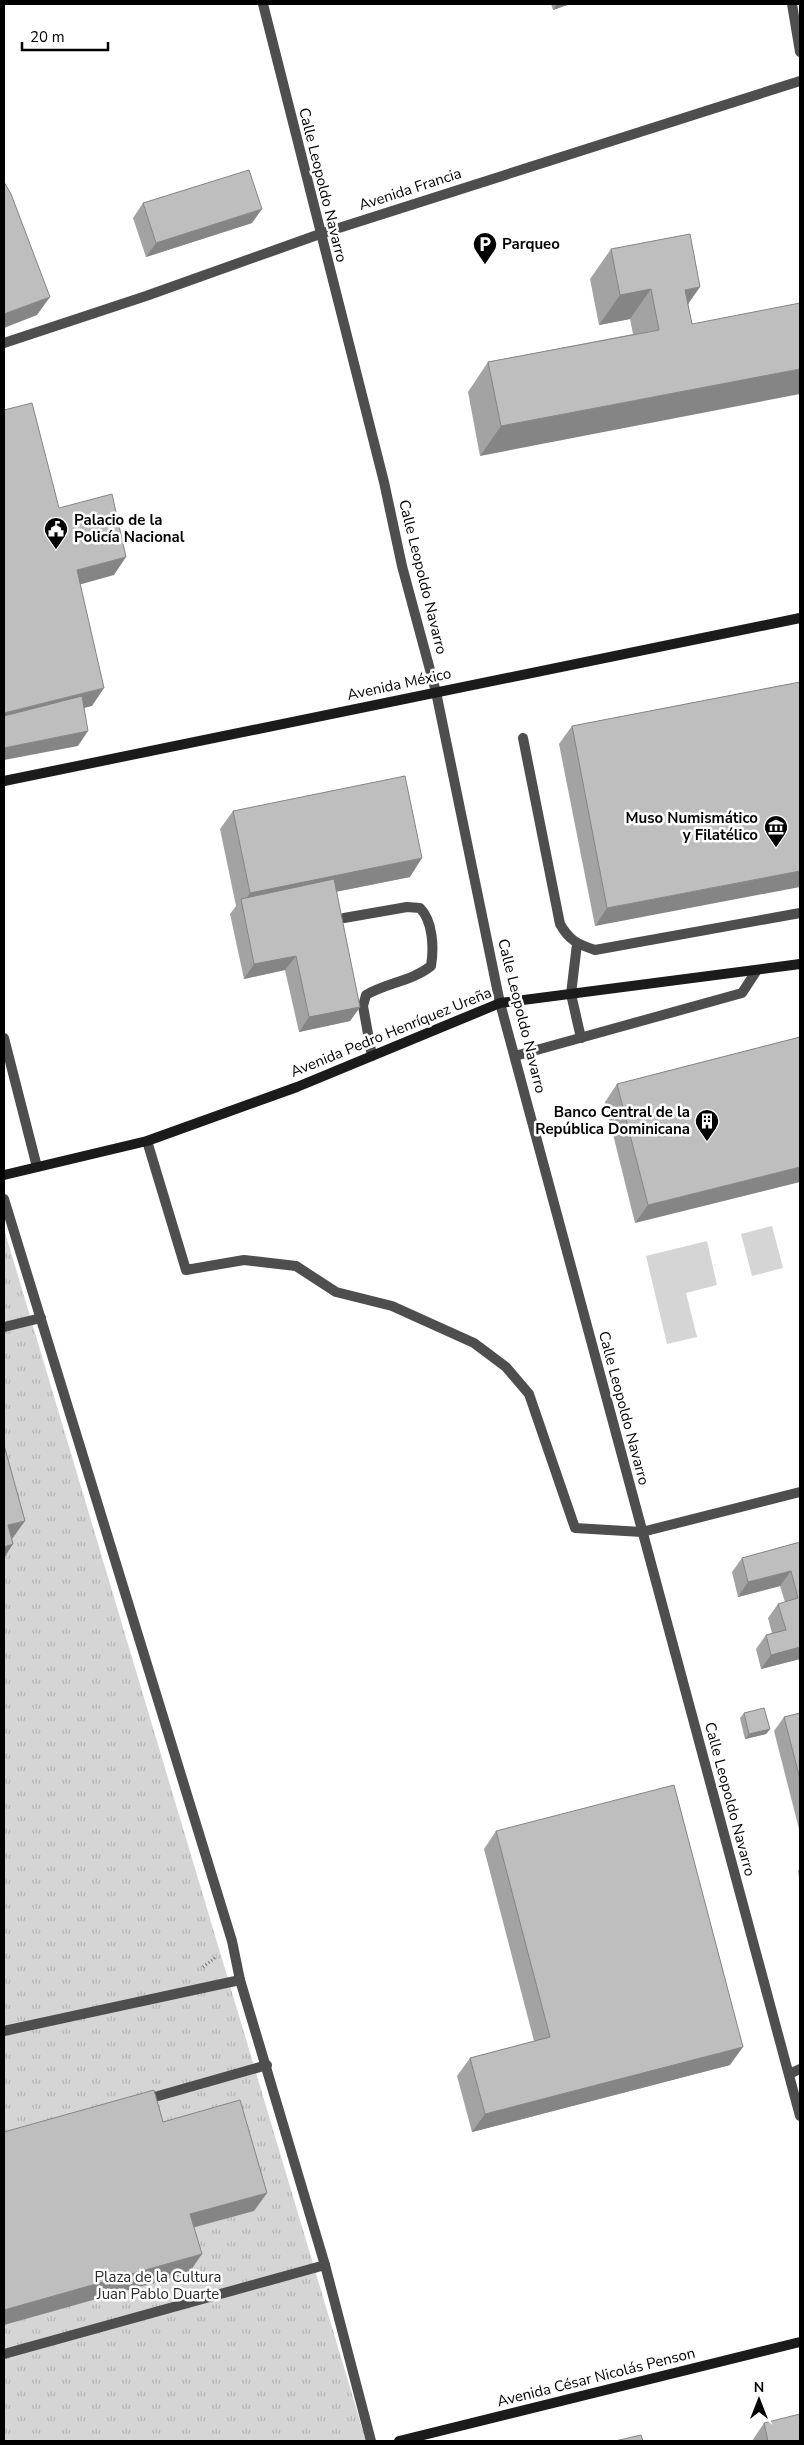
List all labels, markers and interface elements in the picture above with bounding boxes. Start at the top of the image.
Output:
scale bar [22,20,109,52]
text: 20 m [30,27,65,47]
street label: Calle Leopoldo Navarro [294,106,352,264]
street label: Avenida Francia [356,163,464,215]
parking icon: Parqueo [472,231,498,265]
place label: Parqueo [502,234,560,254]
street label: Calle Leopoldo Navarro [394,498,452,656]
place label: Palacio de la Policía Nacional [74,510,185,547]
public building icon: Palacio de la Policía Nacional [43,516,69,550]
street label: Avenida México [345,663,453,705]
place label: Muso Numismático y Filatélico [626,808,758,845]
museum icon: Muso Numismático y Filatélico [763,814,789,848]
street label: Calle Leopoldo Navarro [493,937,551,1095]
street label: Avenida Pedro Henríquez Ureña [287,982,495,1082]
place label: Banco Central de la República Dominicana [535,1102,690,1139]
building icon: Banco Central de la República Dominicana [694,1108,720,1142]
street label: Calle Leopoldo Navarro [594,1329,654,1487]
street label: Calle Leopoldo Navarro [700,1720,760,1878]
park label: Plaza de la Cultura Juan Pablo Duarte [95,2267,221,2304]
street label: Avenida César Nicolás Penson [495,2343,697,2411]
north arrow [734,2375,784,2425]
text: N [754,2378,764,2397]

